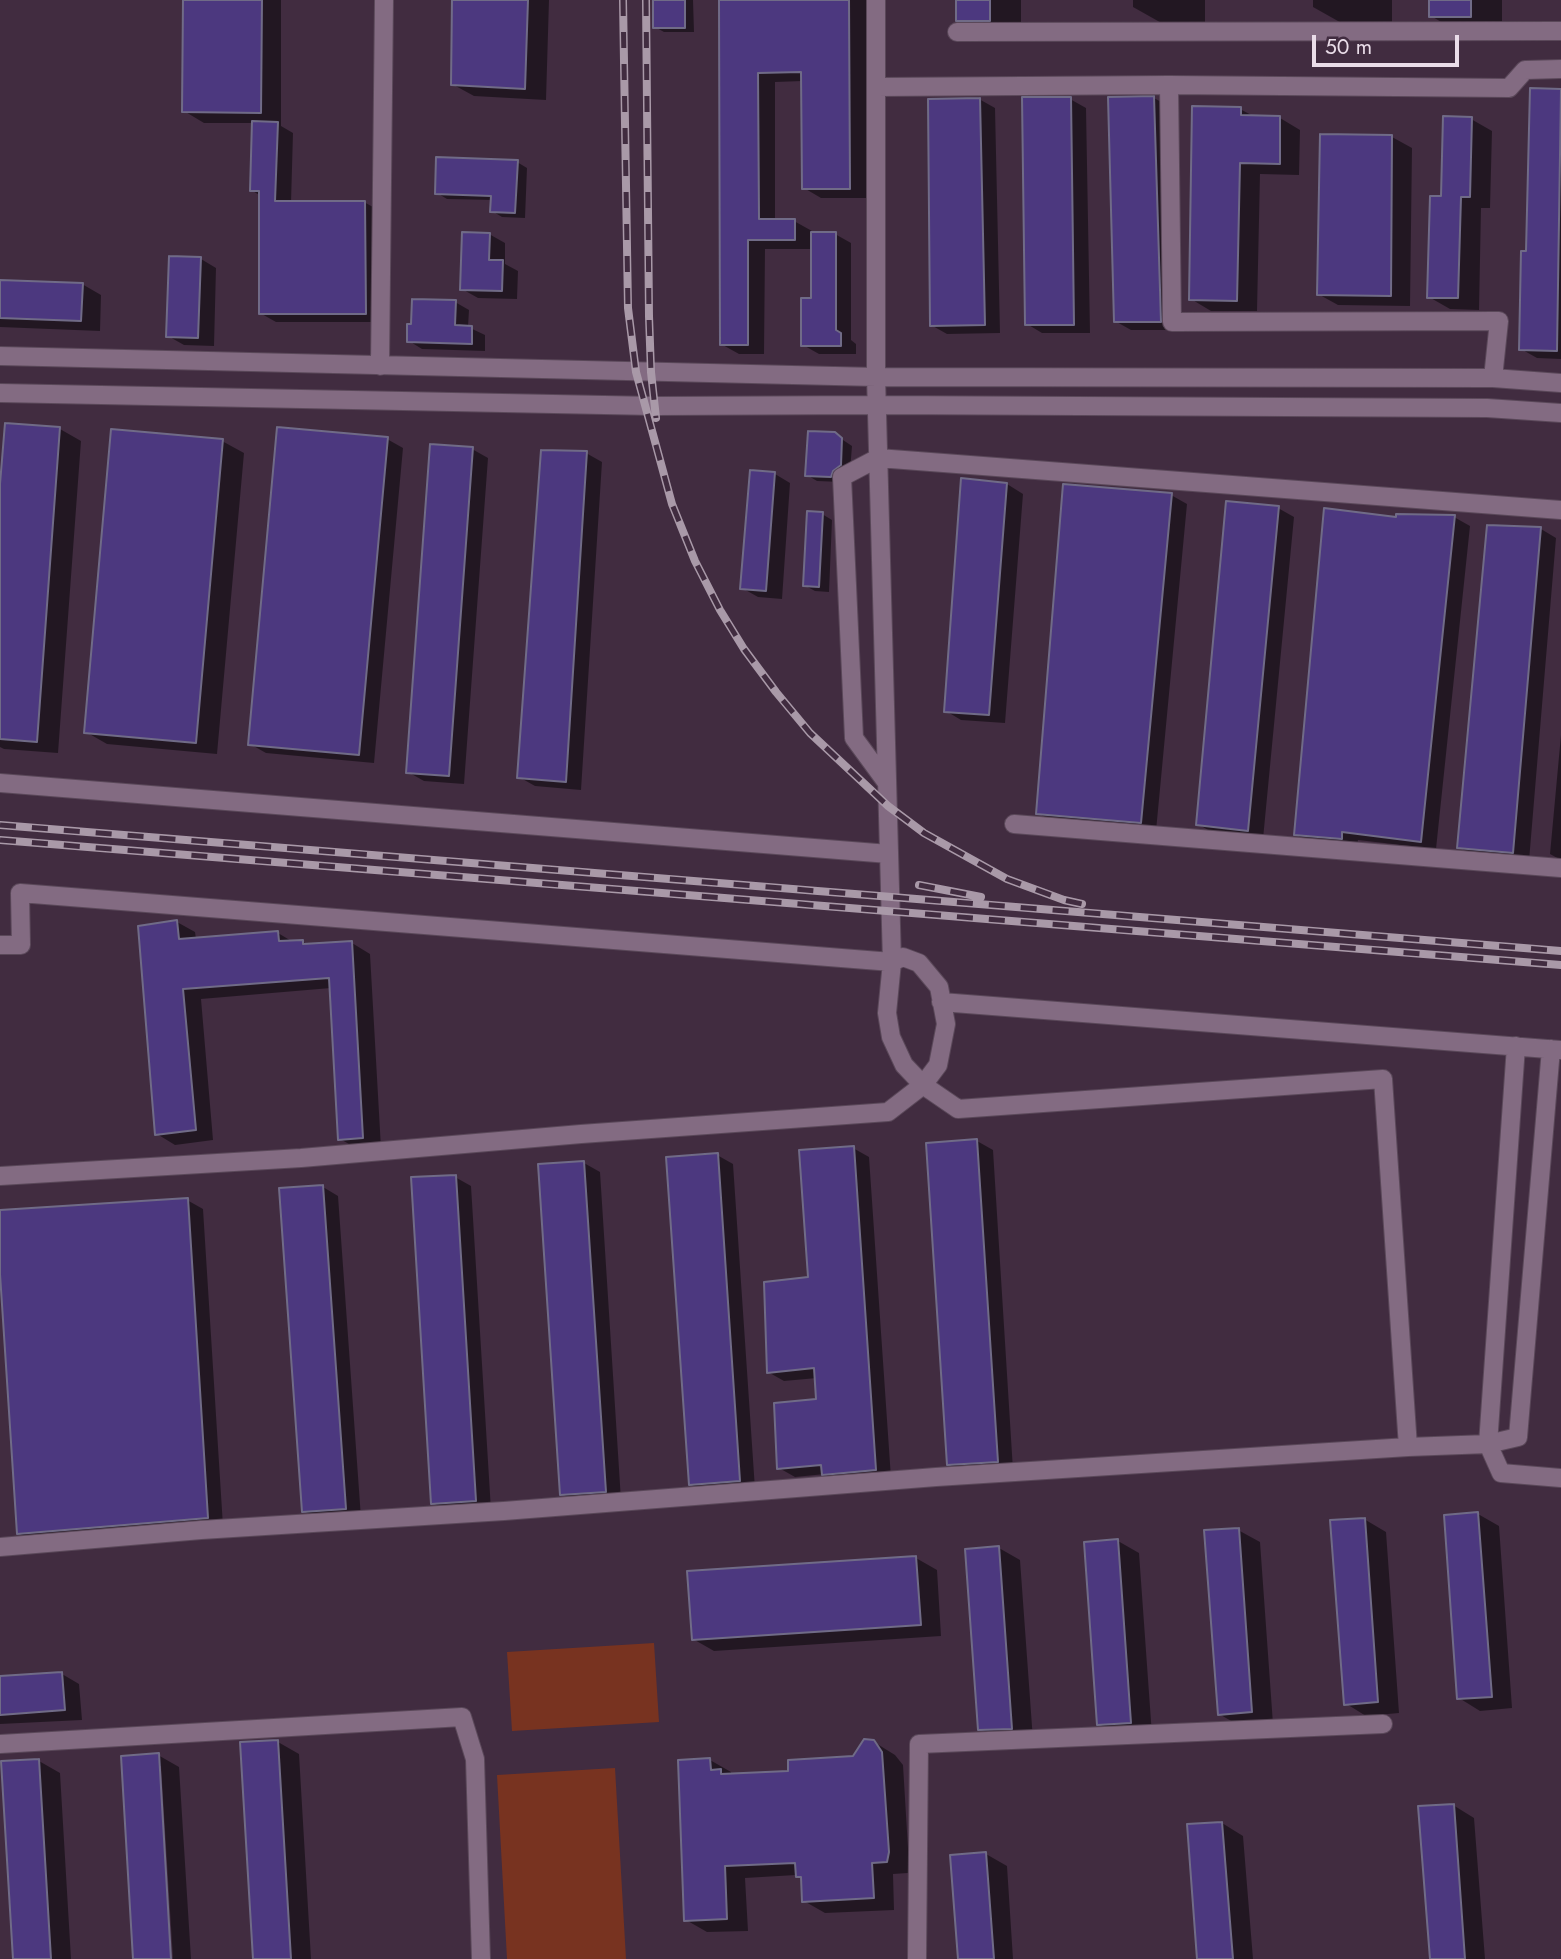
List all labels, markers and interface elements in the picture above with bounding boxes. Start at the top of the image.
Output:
scale bar [1316,21,1463,65]
text: 50 m [1325,32,1372,62]

